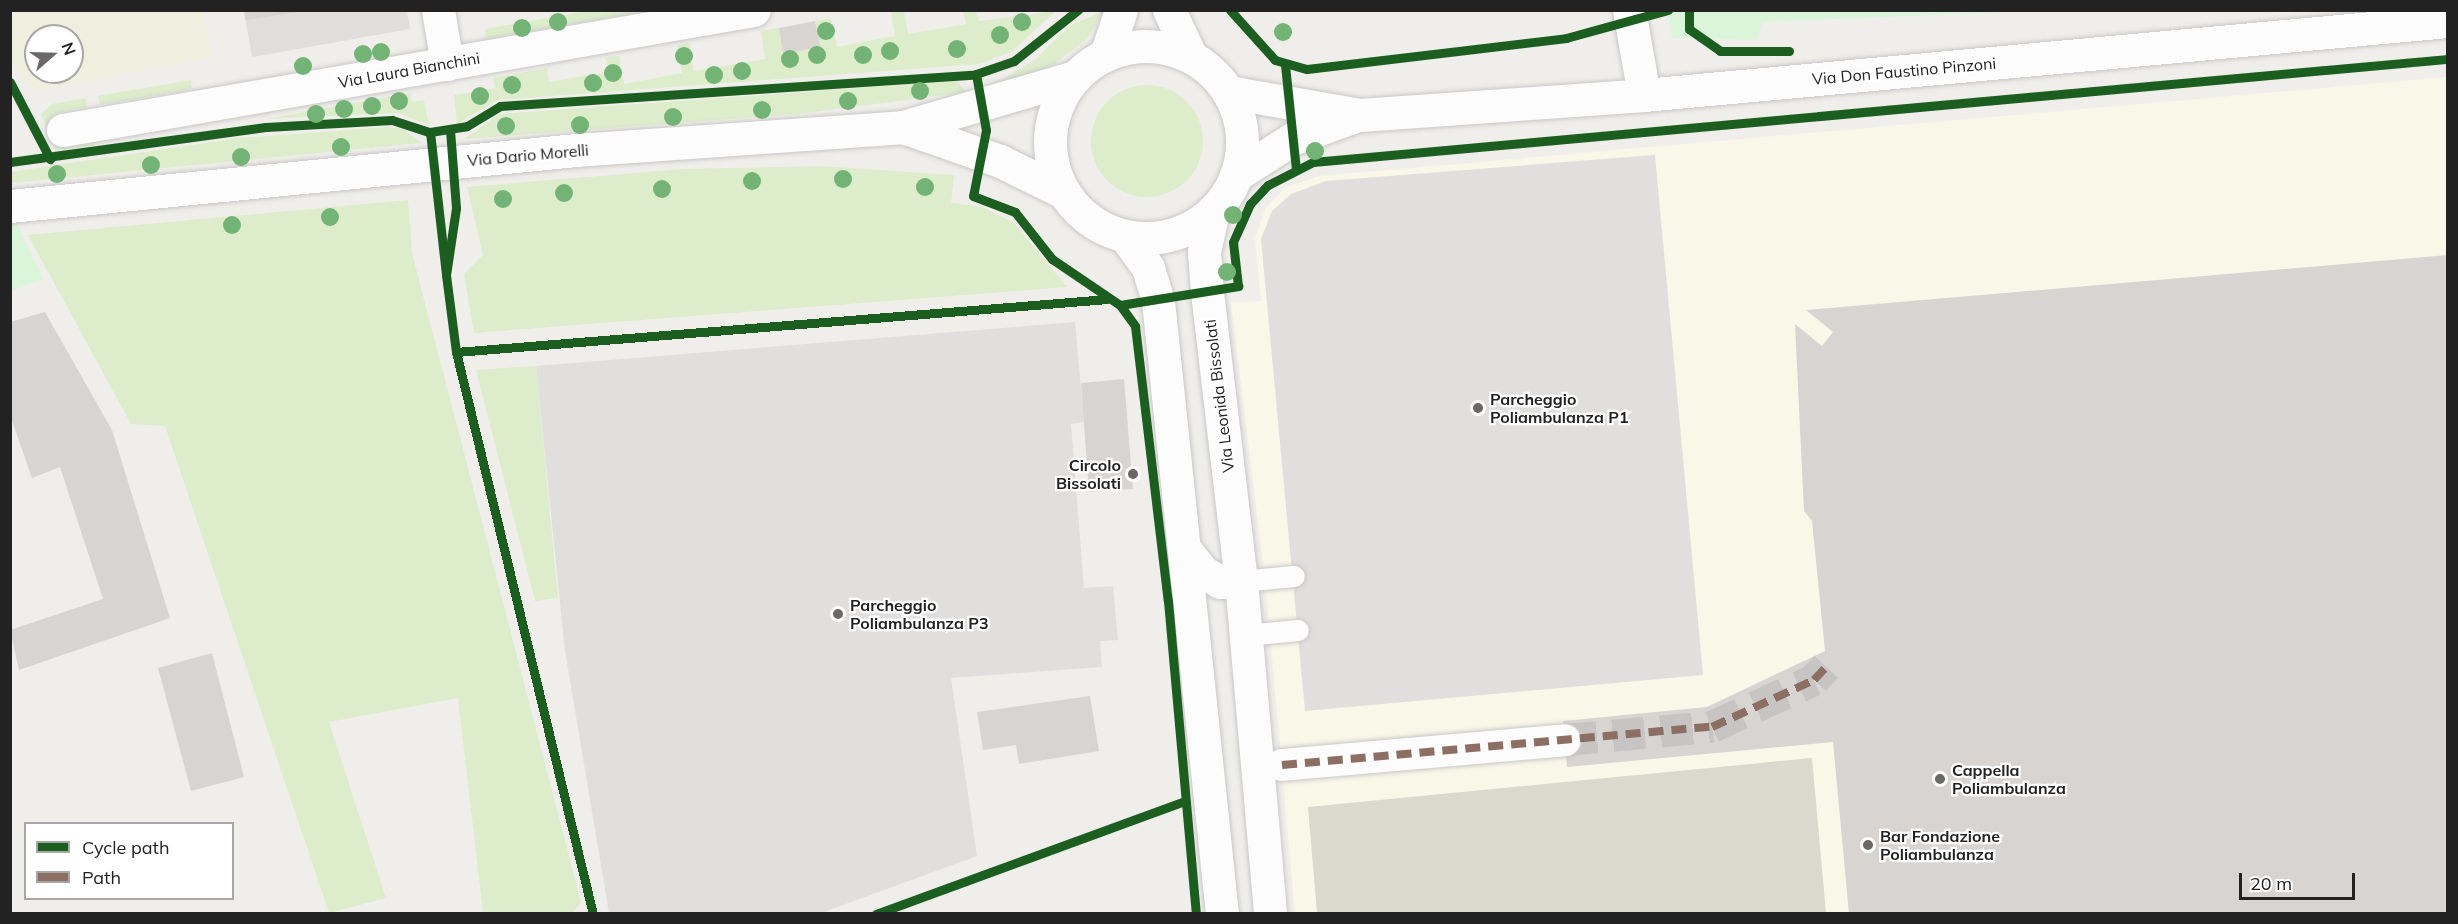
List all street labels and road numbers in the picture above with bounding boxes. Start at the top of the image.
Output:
street label: Via Laura Bianchini [337,48,481,92]
street label: Via Don Faustino Pinzoni [1811,53,1997,89]
street label: Via Dario Morelli [466,140,590,170]
street label: Via Leonida Bissolati [1200,318,1238,474]

